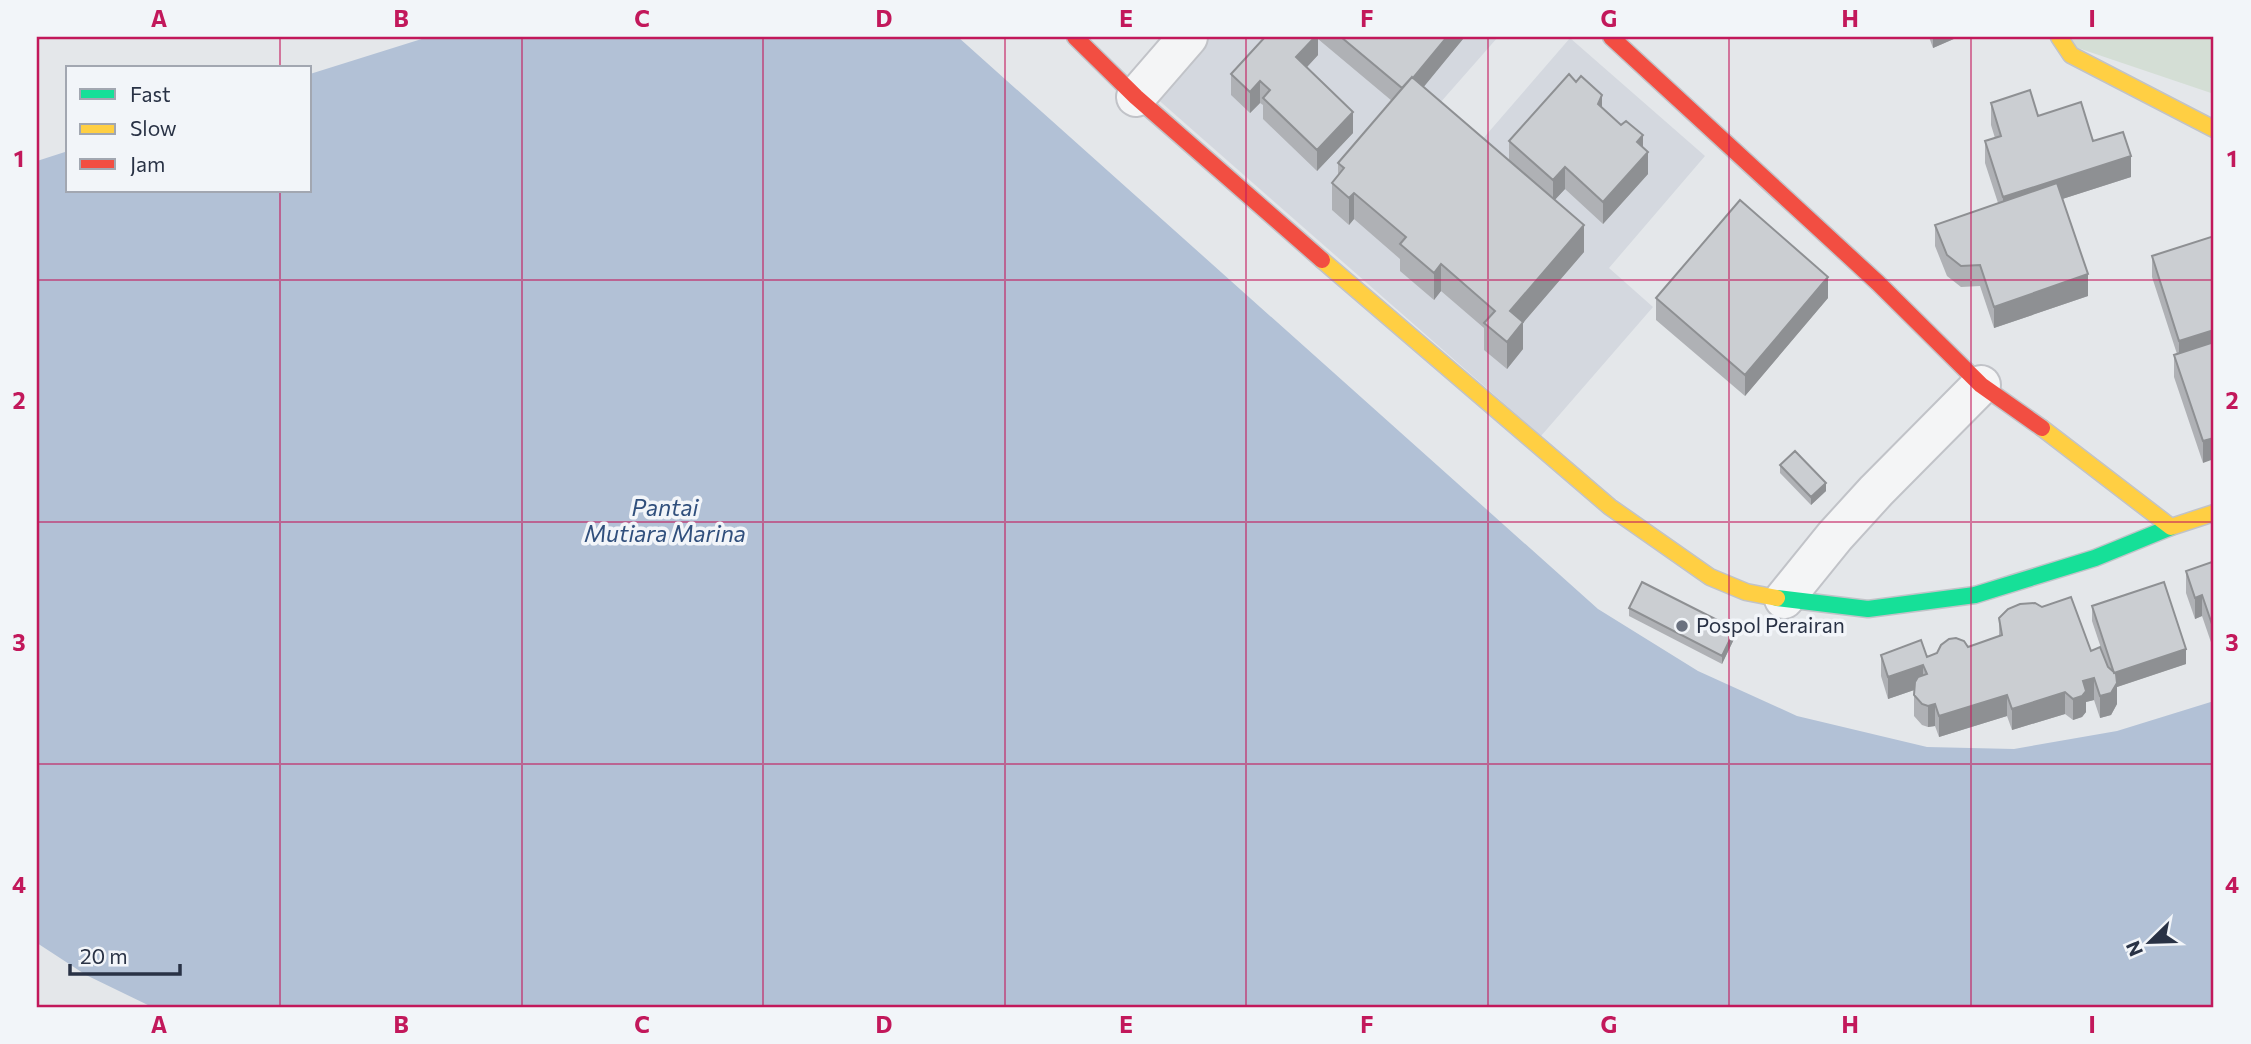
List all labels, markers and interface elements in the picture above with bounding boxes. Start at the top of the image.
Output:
text: A [151,4,168,32]
text: B [393,4,409,32]
text: C [634,4,650,32]
text: D [876,4,893,32]
text: E [1119,4,1133,32]
text: F [1360,4,1374,32]
text: G [1601,4,1617,32]
text: H [1841,4,1859,32]
text: I [2088,4,2096,32]
legend [66,66,312,192]
text: Fast [130,81,171,106]
text: Slow [130,115,177,140]
text: 1 [14,144,24,172]
text: 1 [2227,144,2237,172]
text: Jam [130,151,165,176]
text: 2 [12,386,26,414]
text: 2 [2225,386,2239,414]
water label: Pantai Mutiara Marina [584,493,746,547]
place label: Pospol Perairan [1696,612,1845,637]
marker: Pospol Perairan [1674,618,1690,634]
text: 3 [12,628,26,656]
text: 3 [2225,628,2239,656]
text: 4 [12,870,26,898]
text: 4 [2225,870,2239,898]
north arrow [2114,908,2184,978]
scale bar [70,932,180,976]
text: N [2121,938,2147,960]
text: 20 m [80,943,128,968]
text: A [151,1010,168,1038]
text: B [393,1010,409,1038]
text: C [634,1010,650,1038]
text: D [876,1010,893,1038]
text: E [1119,1010,1133,1038]
text: F [1360,1010,1374,1038]
text: G [1601,1010,1617,1038]
text: H [1841,1010,1859,1038]
text: I [2088,1010,2096,1038]

